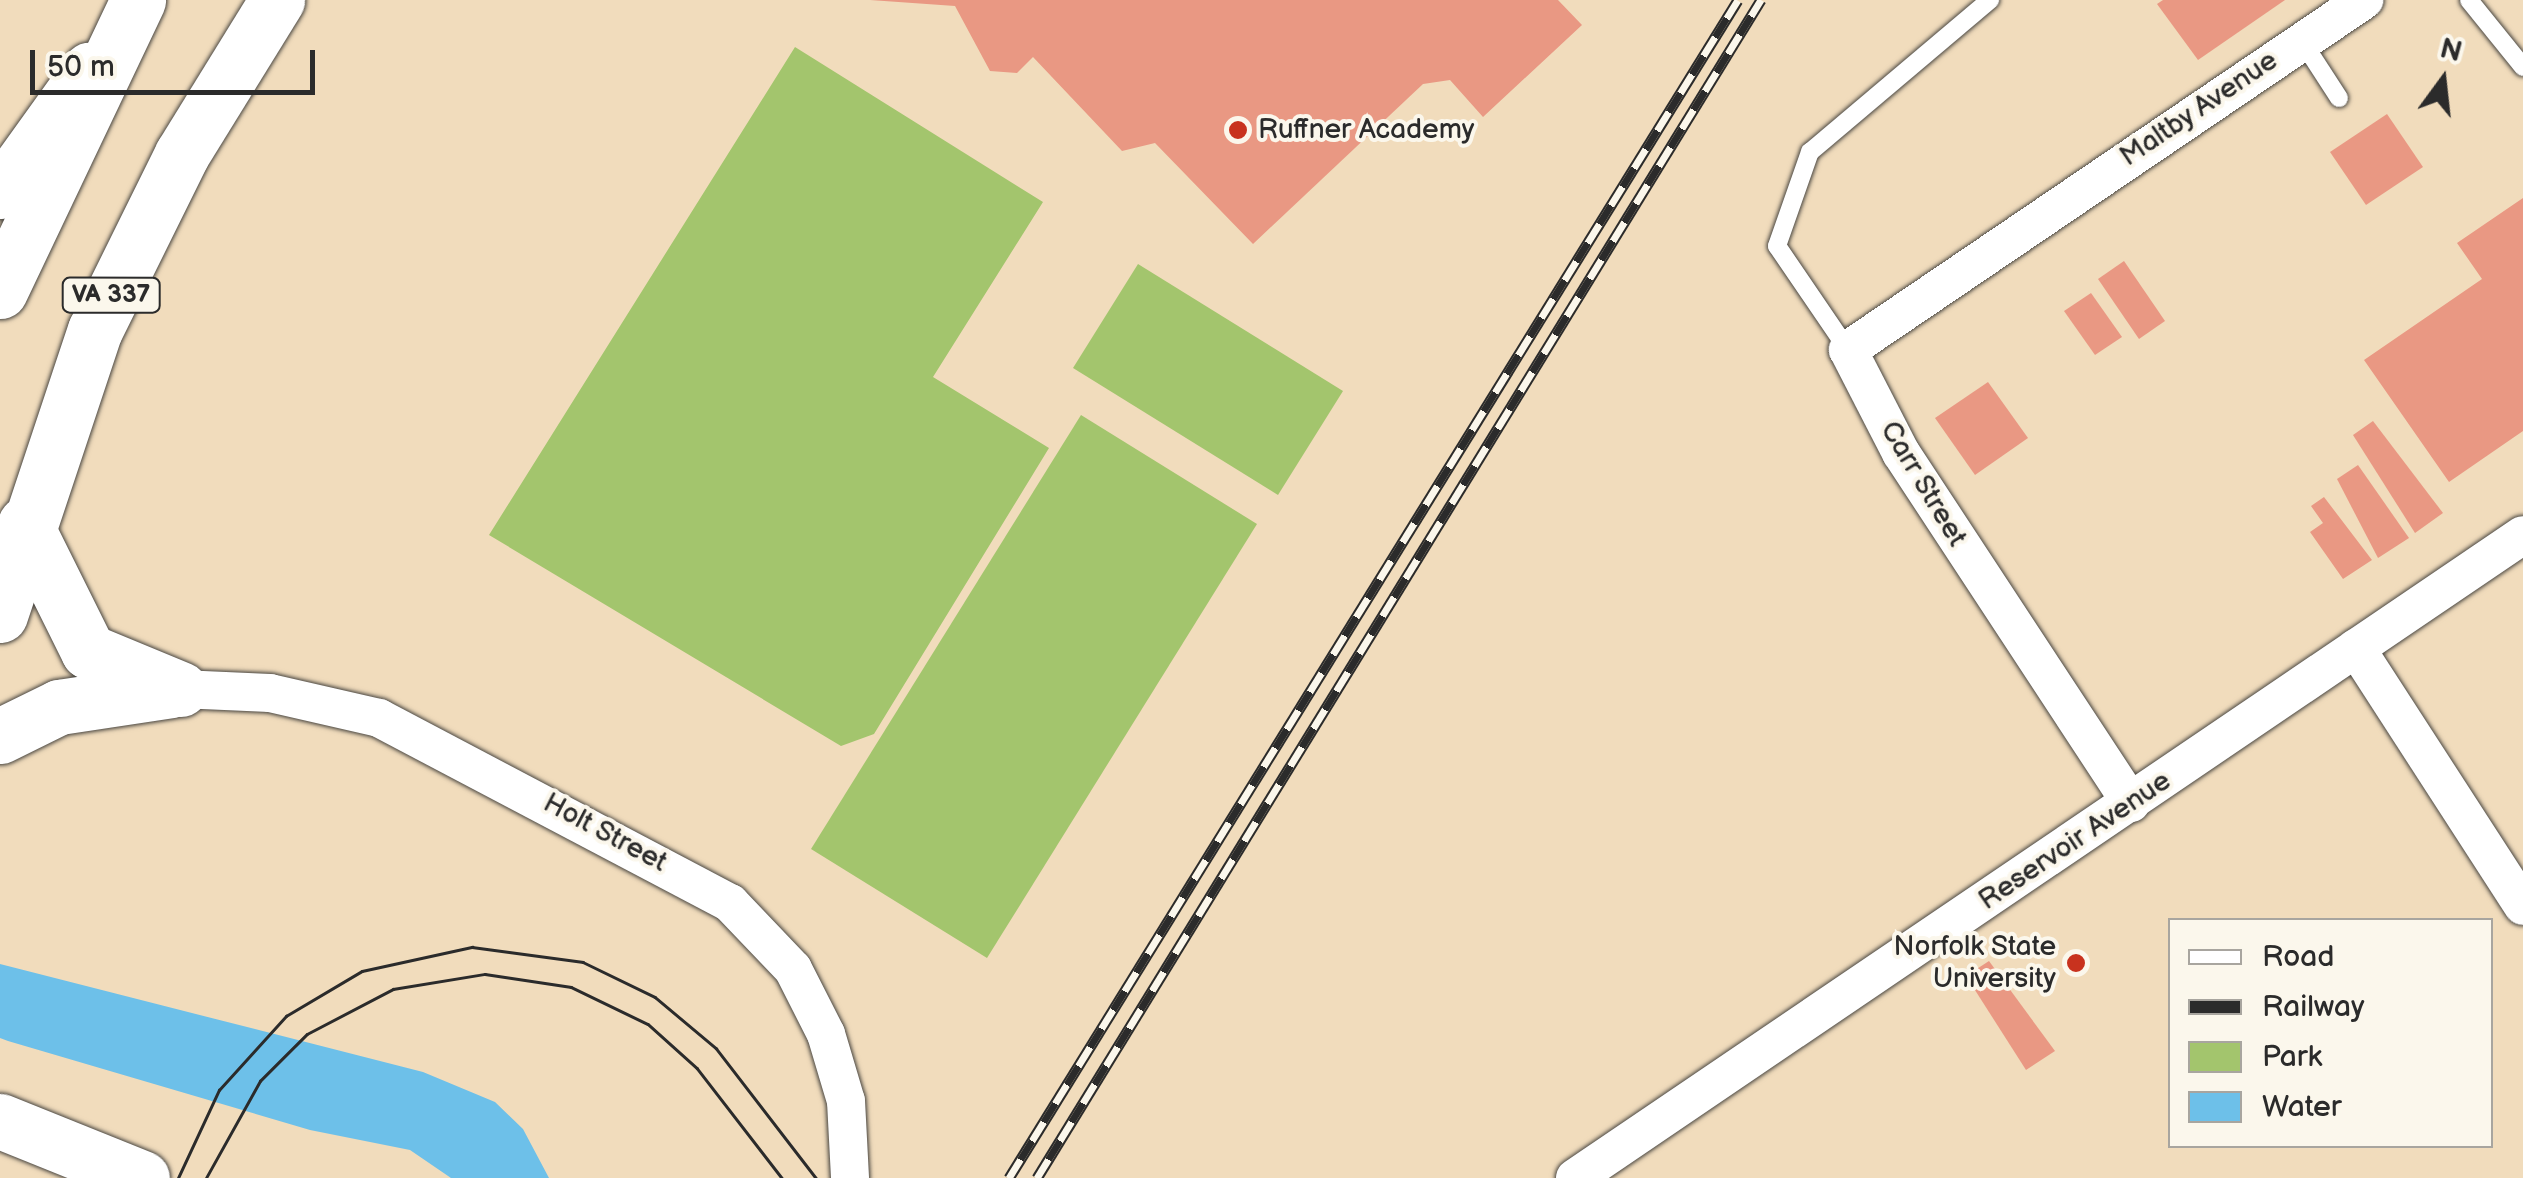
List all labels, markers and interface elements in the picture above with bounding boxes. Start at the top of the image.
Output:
scale bar [35,30,320,92]
north arrow [2393,30,2493,130]
text: N [2436,32,2465,69]
street label: Maltby Avenue [2113,44,2285,174]
text: 50 m [47,49,115,85]
place label: Ruffner Academy [1258,113,1475,147]
marker: Ruffner Academy [1227,119,1249,141]
road number: VA 337 [61,275,161,315]
street label: Carr Street [1872,415,1974,553]
street label: Reservoir Avenue [1973,764,2177,918]
street label: Holt Street [537,786,673,880]
legend [2168,918,2493,1148]
place label: Norfolk State University [1893,930,2056,996]
text: Road [2262,939,2335,975]
marker: Norfolk State University [2065,952,2087,974]
text: Railway [2262,989,2364,1025]
text: Park [2262,1039,2322,1075]
text: Water [2262,1089,2342,1125]

